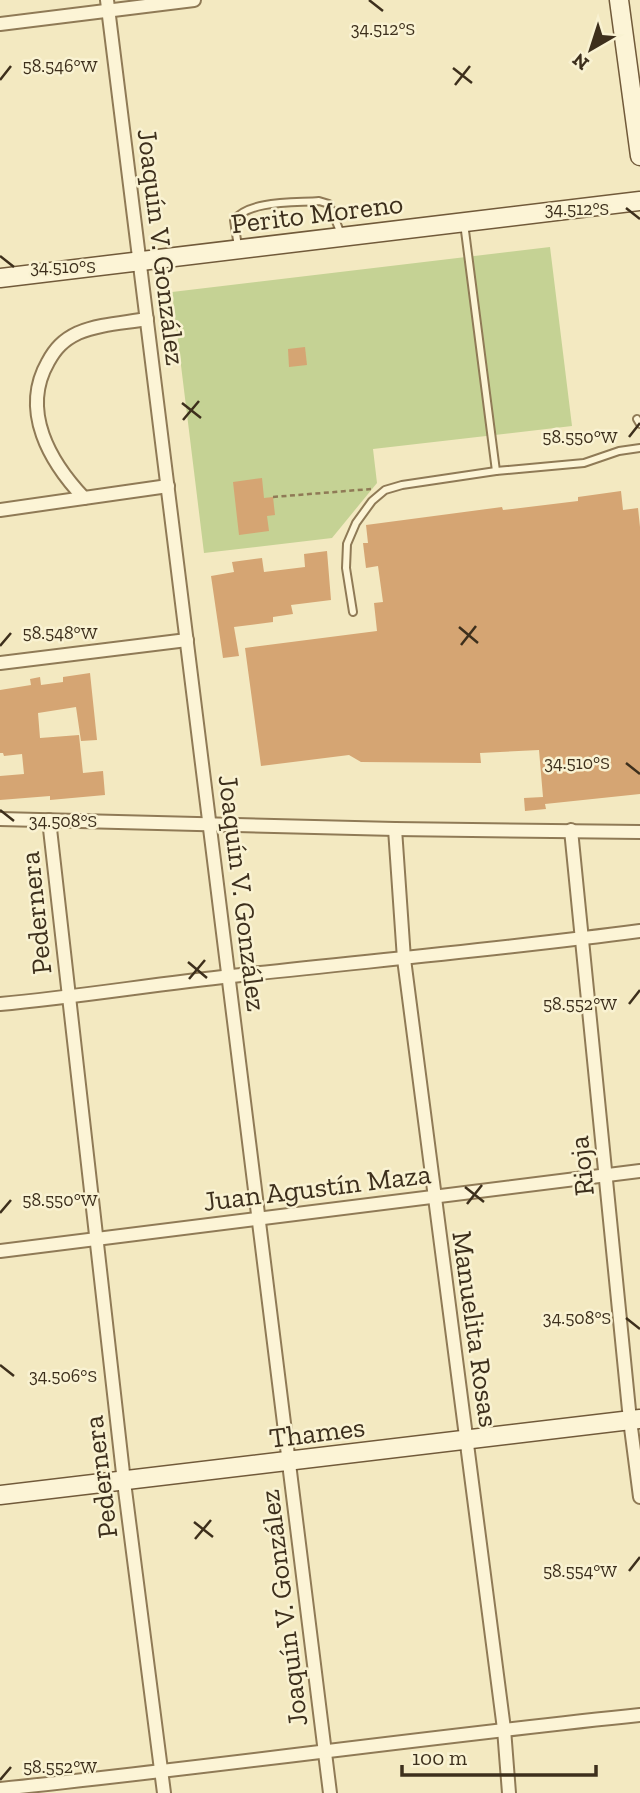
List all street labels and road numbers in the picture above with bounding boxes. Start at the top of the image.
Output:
street label: Joaquín V. González [131,127,192,367]
street label: Perito Moreno [229,187,405,240]
street label: Joaquín V. González [212,773,273,1013]
street label: Pedernera [13,849,58,976]
street label: Rioja [562,1134,601,1198]
street label: Juan Agustín Maza [201,1157,433,1218]
street label: Manuelita Rosas [445,1229,506,1429]
street label: Thames [267,1410,367,1455]
street label: Pedernera [77,1413,124,1540]
street label: Joaquín V. González [253,1488,314,1728]

